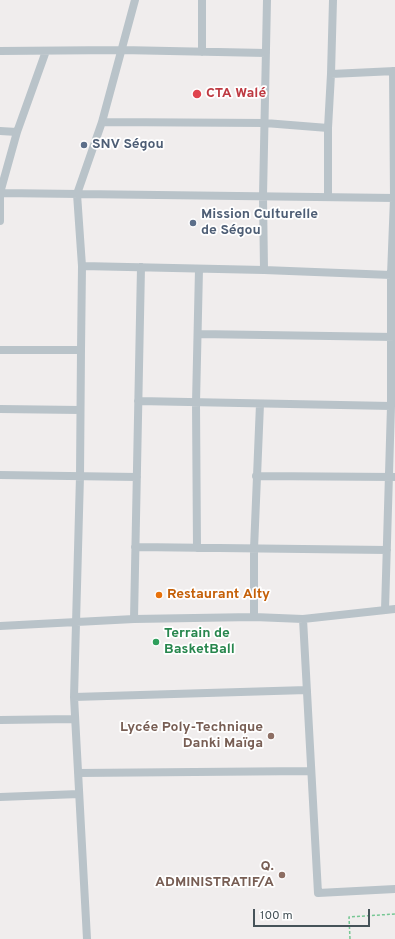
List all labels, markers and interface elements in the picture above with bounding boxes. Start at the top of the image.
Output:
place label: CTA Walé [206,86,266,102]
marker: CTA Walé [191,88,203,100]
place label: SNV Ségou [92,137,164,153]
marker: SNV Ségou [79,140,89,150]
place label: Mission Culturelle de Ségou [201,207,318,240]
marker: Mission Culturelle de Ségou [188,218,198,228]
place label: Restaurant Alty [167,587,270,603]
marker: Restaurant Alty [154,590,164,600]
place label: Terrain de BasketBall [164,626,235,658]
marker: Terrain de BasketBall [151,637,161,647]
place label: Lycée Poly-Technique Danki Maïga [120,720,263,752]
marker: Lycée Poly-Technique Danki Maïga [266,731,276,741]
place label: Q. ADMINISTRATIF/A [155,859,274,892]
marker: Q. ADMINISTRATIF/A [277,870,287,880]
scale bar [255,901,372,927]
text: 100 m [260,908,293,924]

